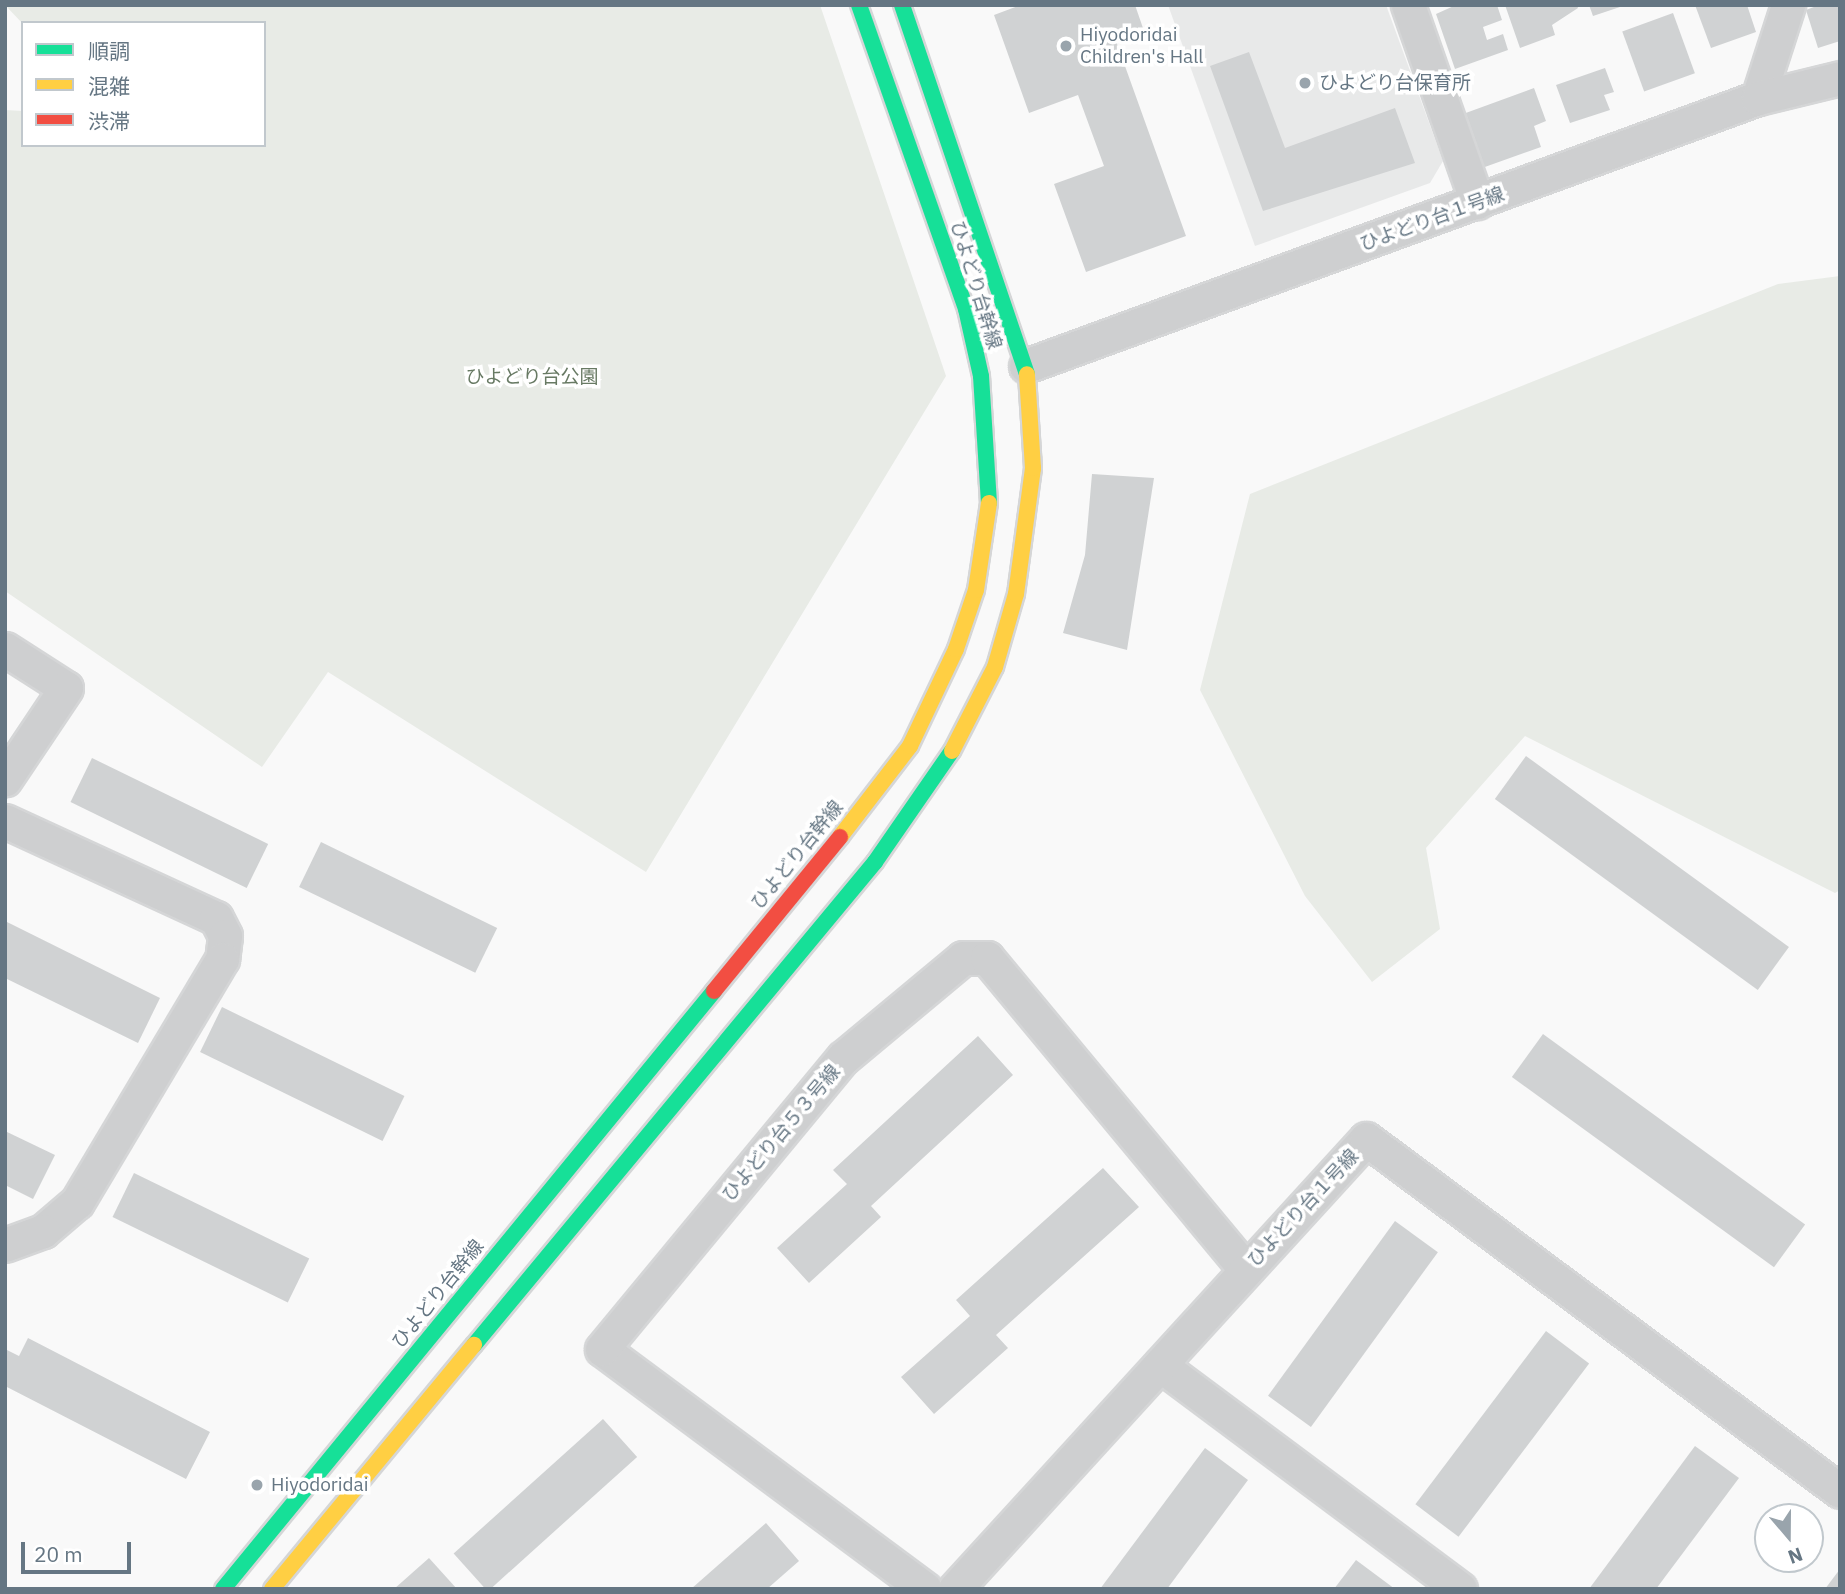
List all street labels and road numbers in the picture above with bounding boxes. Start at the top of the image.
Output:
street label: ひよどり台１号線 [1357,182,1507,256]
street label: ひよどり台幹線 [946,218,1006,352]
street label: ひよどり台幹線 [746,796,848,914]
street label: ひよどり台５３号線 [717,1060,845,1206]
street label: ひよどり台１号線 [1243,1145,1363,1271]
street label: ひよどり台幹線 [387,1235,489,1353]

